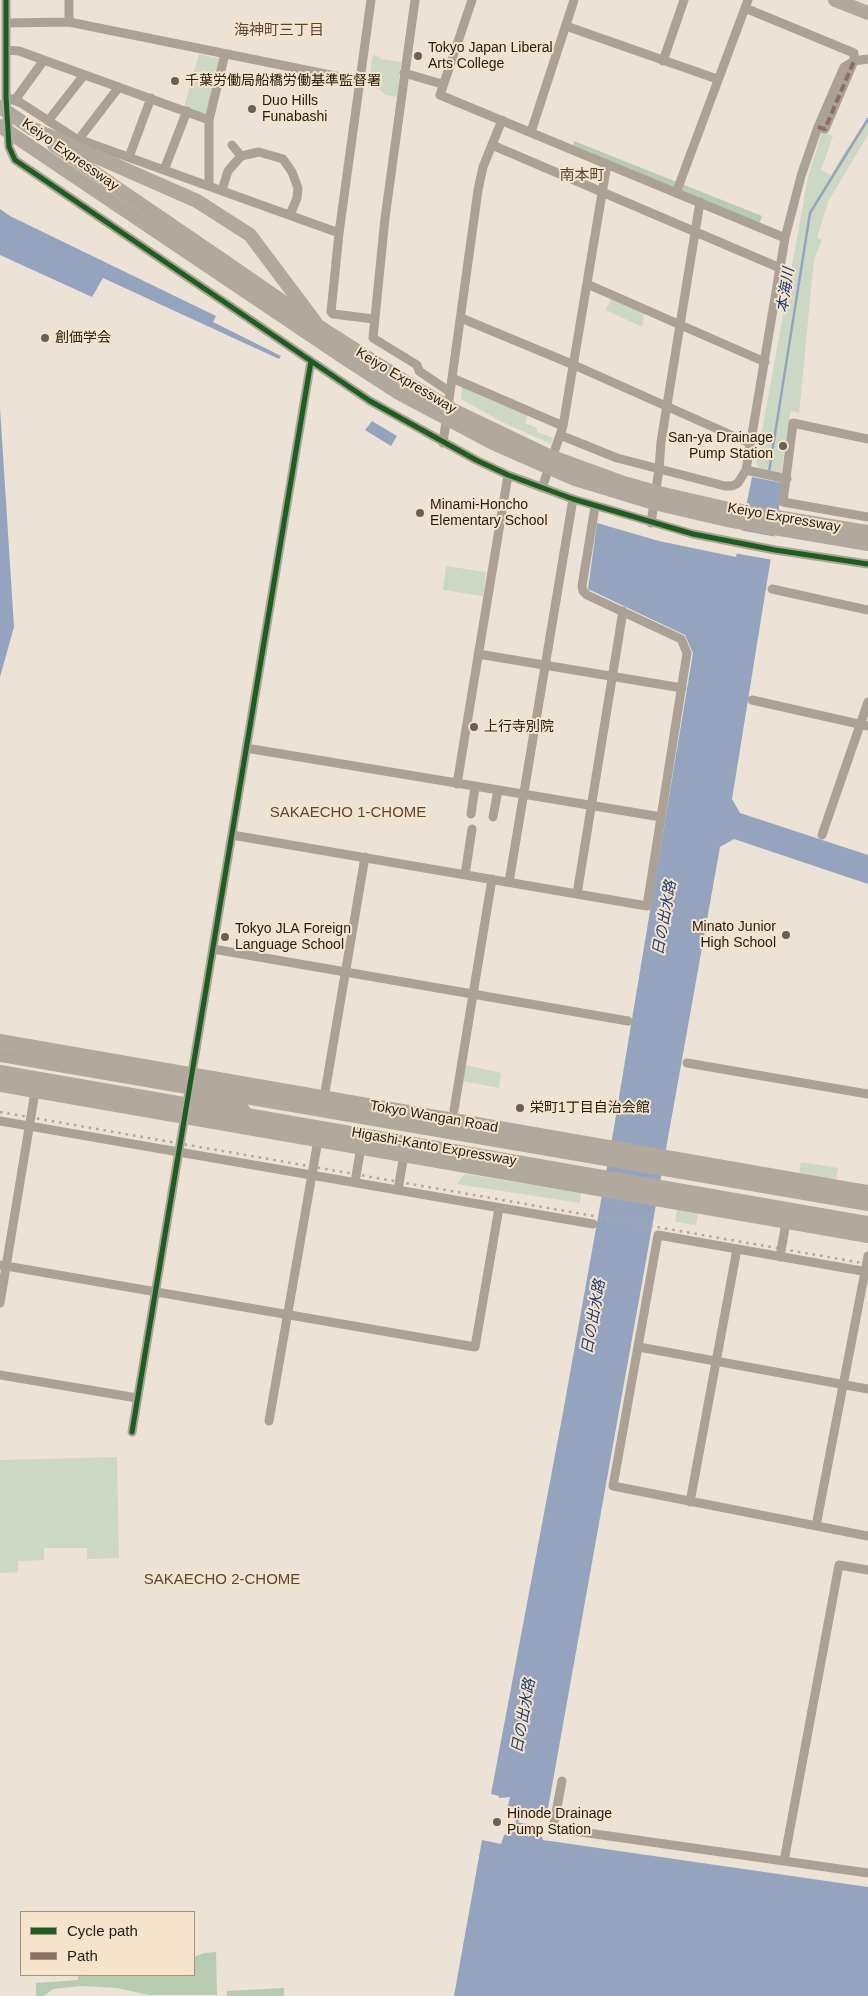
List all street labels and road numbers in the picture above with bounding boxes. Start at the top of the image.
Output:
street label: Keiyo Expressway [18,115,122,195]
street label: Keiyo Expressway [353,344,459,418]
street label: Keiyo Expressway [726,500,842,536]
street label: Tokyo Wangan Road [369,1097,499,1137]
street label: Higashi-Kanto Expressway [350,1124,518,1170]

